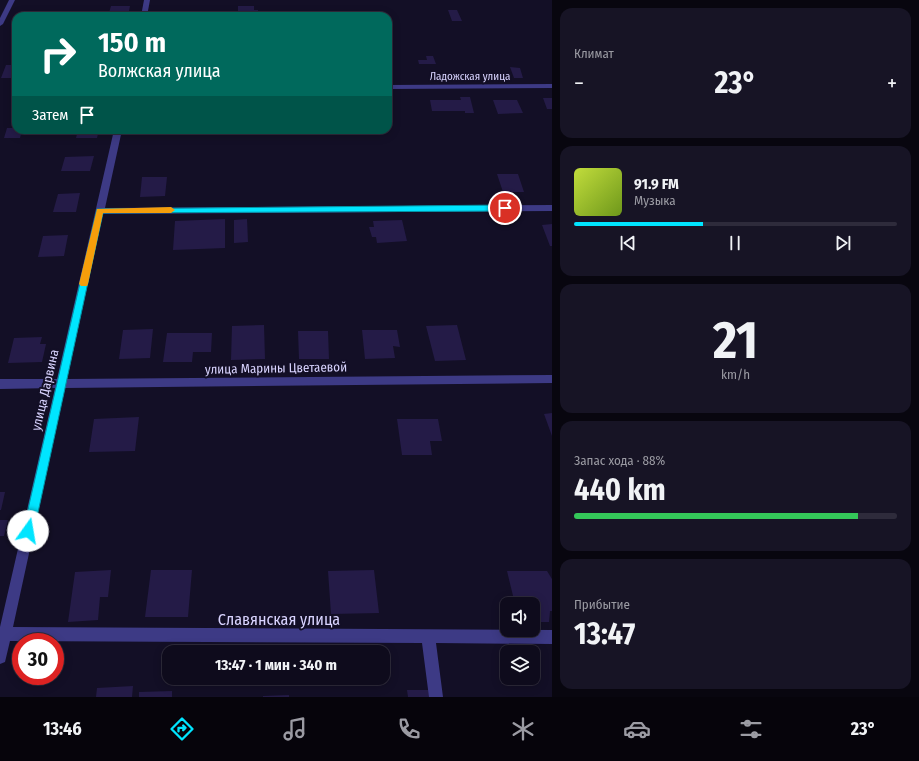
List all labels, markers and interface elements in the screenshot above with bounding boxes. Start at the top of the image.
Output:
text: 150 m [98,26,166,59]
icon: right [32,28,84,80]
text: Климат [574,46,614,61]
text: Волжская улица [98,60,221,82]
text: 23° [714,65,757,101]
street label: Ладожская улица [430,70,510,83]
text: − [574,70,584,97]
text: + [887,70,897,97]
icon: arrive [76,104,98,126]
text: Затем [32,106,68,124]
text: 91.9 FM [634,175,679,193]
pin [488,191,522,225]
text: Музыка [634,193,676,208]
icon: arrive [494,197,516,219]
icon: previous [617,232,639,254]
icon: pause [724,232,746,254]
icon: next [832,232,854,254]
text: 21 [713,309,758,372]
street label: улица Дарвина [28,348,62,432]
street label: улица Марины Цветаевой [205,359,347,377]
text: km/h [721,367,750,382]
text: Запас хода · 88% [574,453,665,468]
text: 440 km [574,472,666,508]
position arrow [7,510,49,552]
map controls [500,597,540,685]
button: sound [500,597,540,637]
text: Прибытие [574,597,630,612]
street label: Славянская улица [218,610,340,629]
text: 13:47 [574,616,635,652]
speed limit sign: 30 [12,633,64,685]
button: layers [500,645,540,685]
text: 13:47 · 1 мин · 340 m [215,656,337,674]
icon: directions [168,715,196,743]
icon: music [281,715,309,743]
icon: phone [395,715,423,743]
icon: climate [509,715,537,743]
icon: car [623,715,651,743]
icon: filters [737,715,765,743]
text: 13:46 [43,718,82,740]
text: 23° [851,718,876,740]

